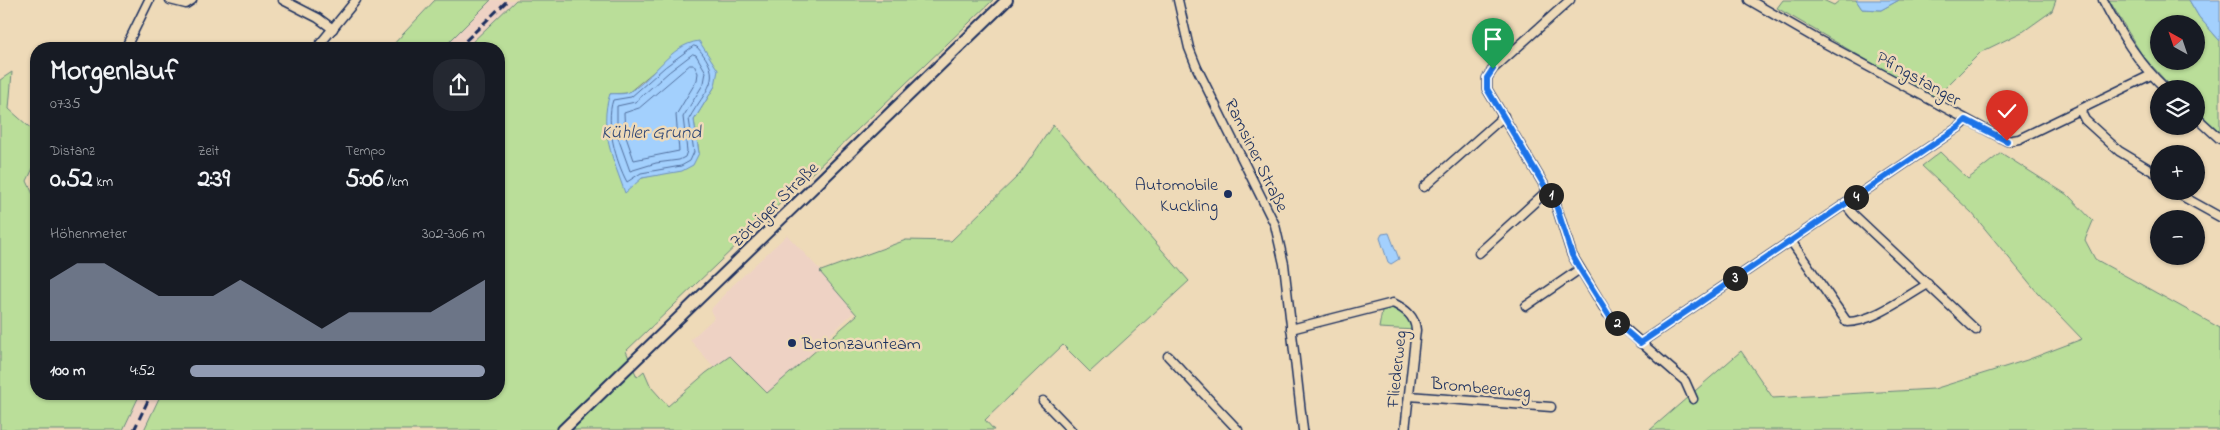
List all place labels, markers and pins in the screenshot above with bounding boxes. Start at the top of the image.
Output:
pin [1472,18,1514,69]
pin [1986,90,2028,141]
place label: Automobile Kuckling [1135,173,1219,221]
pin: 1 [1538,182,1564,208]
pin: 4 [1844,184,1868,210]
marker: Automobile Kuckling [1222,188,1234,200]
pin: 3 [1722,266,1748,290]
pin: 2 [1604,310,1630,336]
place label: Betonzaunteam [801,332,921,358]
marker: Betonzaunteam [786,337,798,349]

